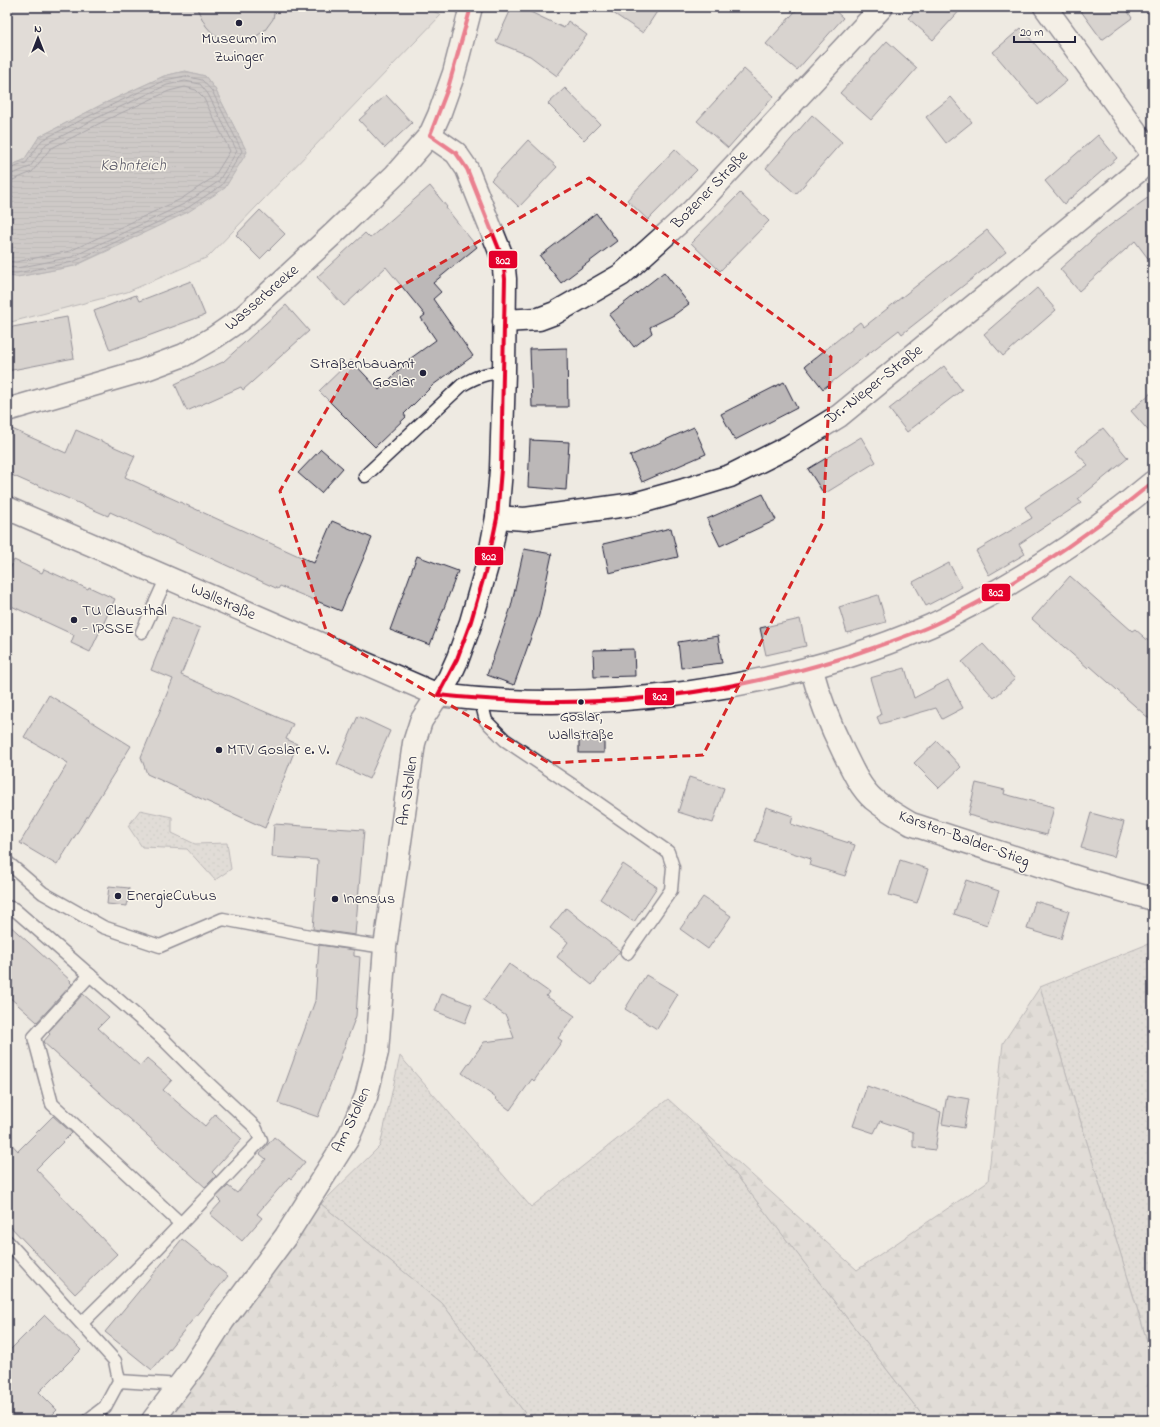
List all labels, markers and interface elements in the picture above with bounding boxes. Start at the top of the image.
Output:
north arrow [18,18,58,58]
marker: Museum im Zwinger [234,18,244,28]
scale bar [1014,18,1075,44]
text: N [34,21,42,37]
text: 20 m [1020,24,1043,42]
place label: Museum im Zwinger [202,27,276,69]
street label: Bozener Straße [665,144,755,236]
water label: Kahnteich [100,153,167,178]
line badge: 802 [488,250,518,269]
text: 802 [495,253,511,269]
street label: Wasserbreeke [220,258,305,337]
street label: Dr.-Nieper-Straße [819,339,929,432]
place label: Straßenbauamt Goslar [310,352,416,394]
marker: Straßenbauamt Goslar [418,368,428,378]
line badge: 802 [474,546,504,566]
text: 802 [481,549,497,565]
street label: Wallstraße [187,577,260,627]
line badge: 802 [981,583,1011,602]
text: 802 [988,585,1004,601]
place label: TU Clausthal - IPSSE [82,599,167,641]
marker: TU Clausthal - IPSSE [69,615,79,625]
line badge: 802 [644,687,675,706]
text: 802 [652,689,668,705]
marker: Goslar, Wallstraße [576,697,586,707]
place label: Goslar, Wallstraße [549,706,614,746]
place label: MTV Goslar e. V. [227,738,329,762]
marker: MTV Goslar e. V. [214,745,224,755]
street label: Am Stollen [391,754,425,827]
street label: Karsten-Balder-Stieg [895,804,1033,874]
place label: EnergieCubus [126,884,217,908]
place label: Inensus [343,887,395,911]
marker: EnergieCubus [113,891,123,901]
marker: Inensus [330,894,340,904]
street label: Am Stollen [326,1083,378,1157]

